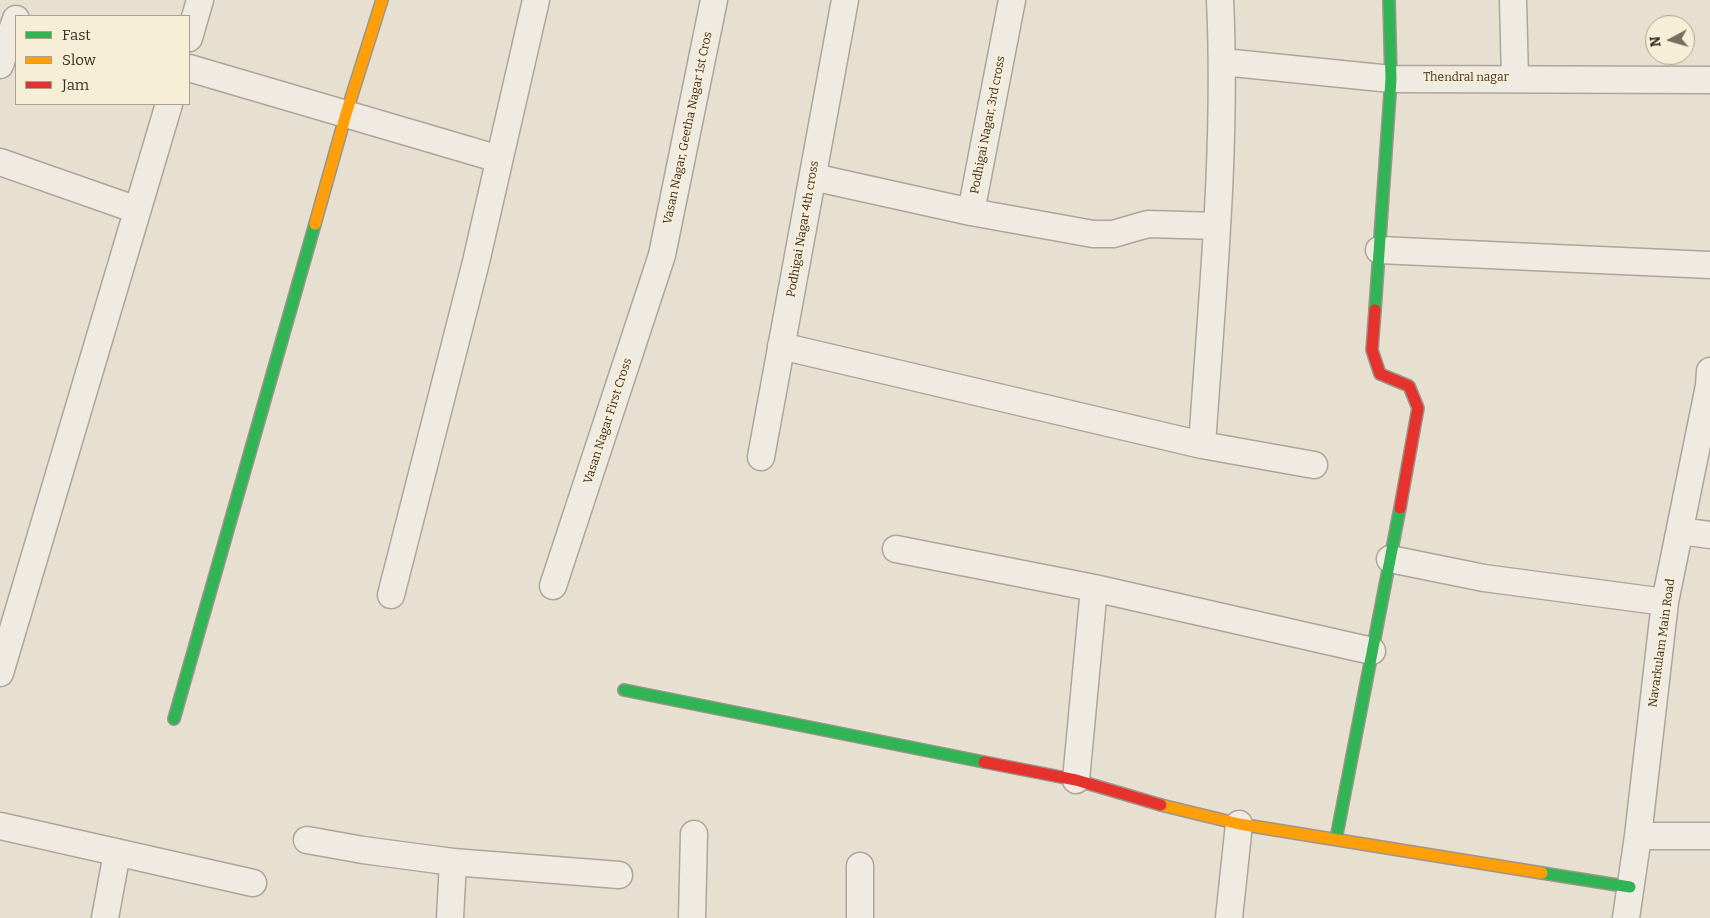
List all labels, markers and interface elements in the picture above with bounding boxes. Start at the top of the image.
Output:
legend [15,15,190,105]
north arrow [1645,15,1695,65]
text: Fast [62,26,91,44]
street label: Vasan Nagar, Geetha Nagar 1st Cros [661,30,715,226]
text: N [1647,35,1665,48]
text: Slow [62,51,96,69]
street label: Podhigai Nagar, 3rd cross [968,55,1008,195]
street label: Thendral nagar [1423,71,1509,85]
text: Jam [62,76,89,94]
street label: Podhigai Nagar 4th cross [784,160,822,298]
street label: Vasan Nagar First Cross [581,356,635,486]
street label: Navarkulam Main Road [1646,578,1678,708]

